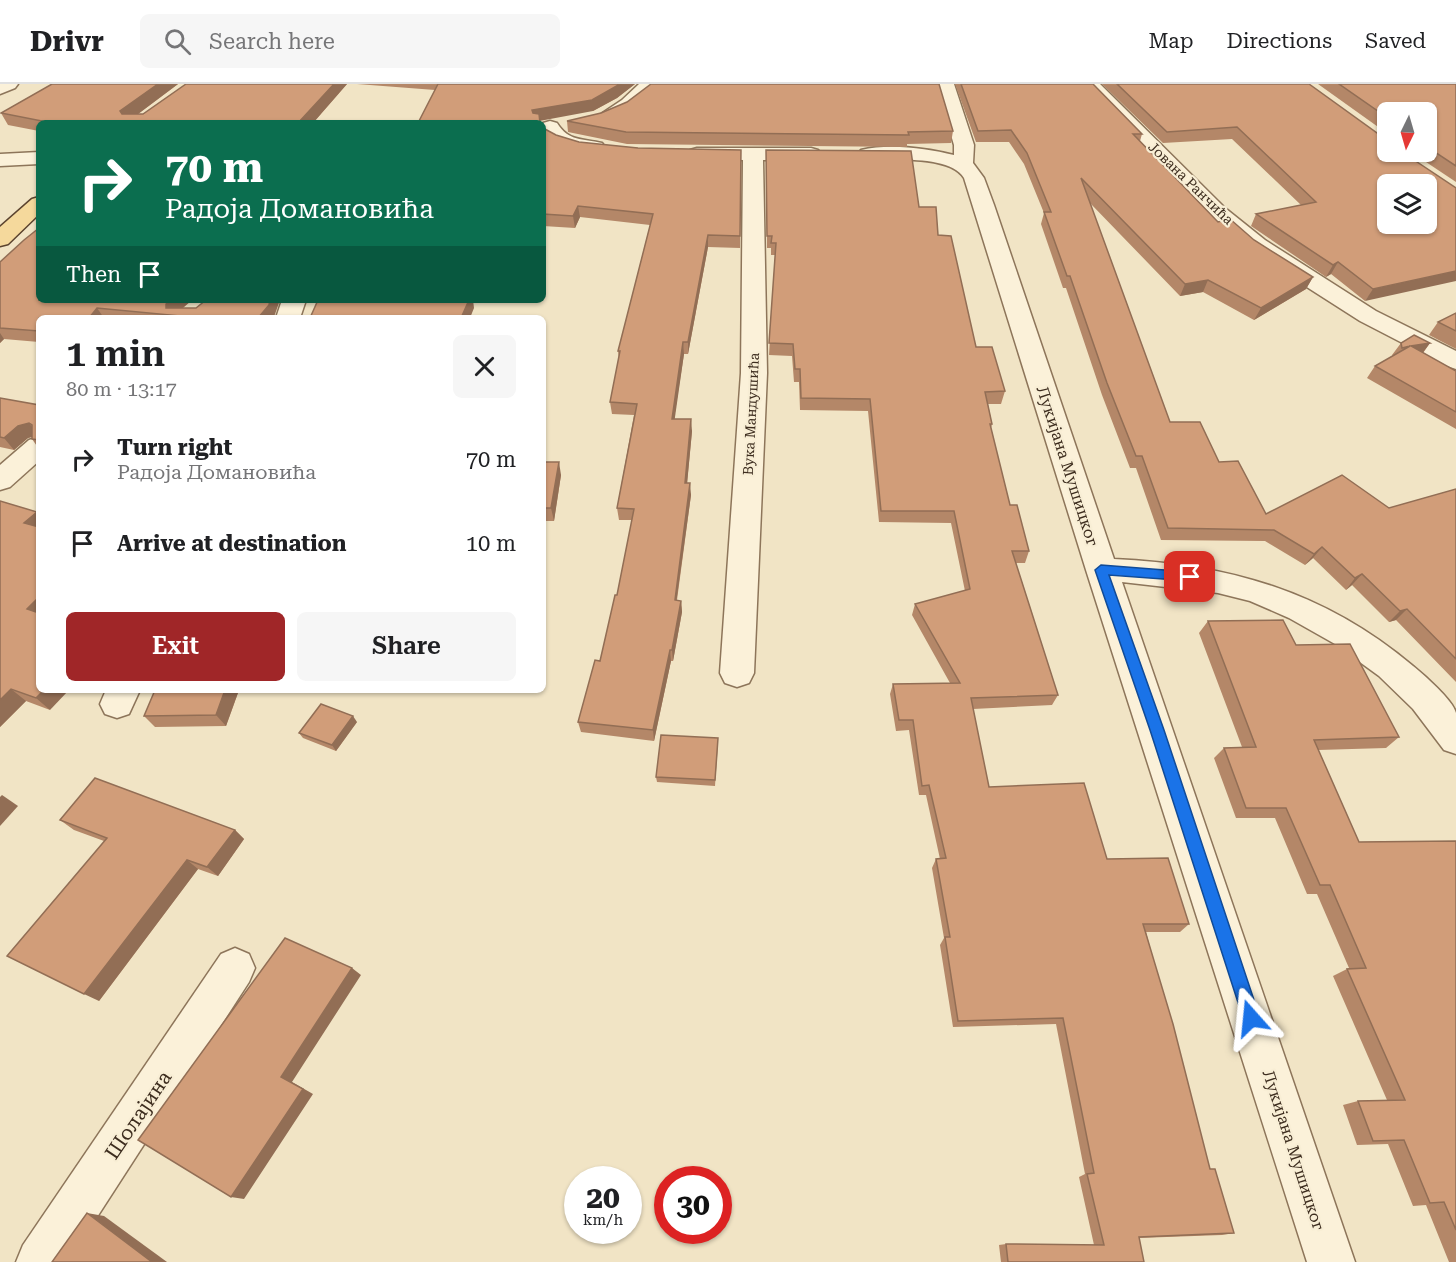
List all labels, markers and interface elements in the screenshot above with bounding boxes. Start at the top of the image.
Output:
search box [140,14,560,68]
text: Drivr [30,25,104,58]
icon: search [161,25,194,58]
text: Search here [209,29,335,54]
text: Map [1149,29,1193,53]
text: Directions [1226,29,1332,53]
text: Saved [1365,29,1426,53]
north arrow [1377,102,1437,162]
map controls [1377,102,1437,234]
street label: Јована Ранчића [1145,138,1237,228]
text: 70 m [165,143,263,192]
icon: right [66,144,144,222]
button: layers [1377,174,1437,234]
text: Радоја Домановића [165,193,434,225]
icon: arrive [133,258,166,291]
text: Then [66,262,121,287]
text: 1 min [66,333,165,375]
button: close [453,335,516,398]
street label: Вука Мандушића [740,352,762,476]
text: 80 m · 13:17 [66,377,177,401]
street label: Лукијана Мушицког [1033,384,1102,549]
text: Turn right [117,435,232,460]
icon: right [66,443,99,476]
text: 70 m [466,447,516,472]
text: Радоја Домановића [117,460,316,484]
icon: arrive [66,527,99,560]
text: Arrive at destination [117,531,346,556]
text: 10 m [466,531,516,556]
pin [1164,551,1215,602]
icon: arrive [1173,560,1206,593]
button: Exit [66,612,285,681]
button: Share [297,612,516,681]
position arrow [1219,986,1283,1050]
street label: Шолајина [100,1066,176,1164]
street label: Лукијана Мушицког [1259,1068,1328,1233]
speed limit sign: 30 [654,1166,732,1244]
text: 20 [586,1180,620,1215]
text: km/h [583,1211,623,1229]

